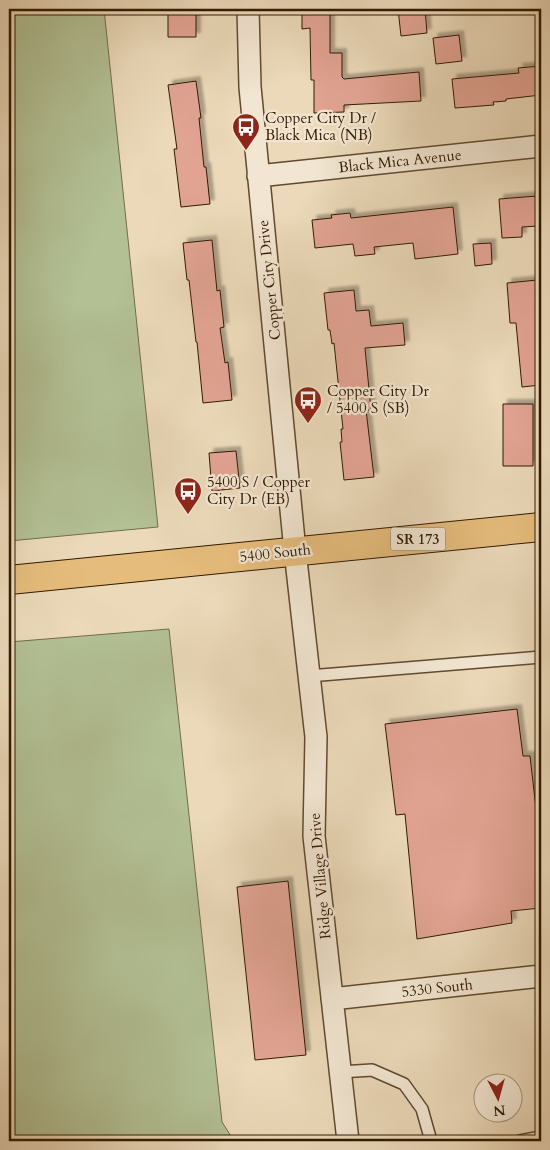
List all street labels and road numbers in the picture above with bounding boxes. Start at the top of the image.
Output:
street label: Black Mica Avenue [337,145,463,177]
street label: Copper City Drive [253,219,285,341]
road number: SR 173 [390,528,446,550]
street label: 5400 South [238,539,312,567]
street label: Ridge Village Drive [304,812,335,940]
street label: 5330 South [400,974,474,1002]

